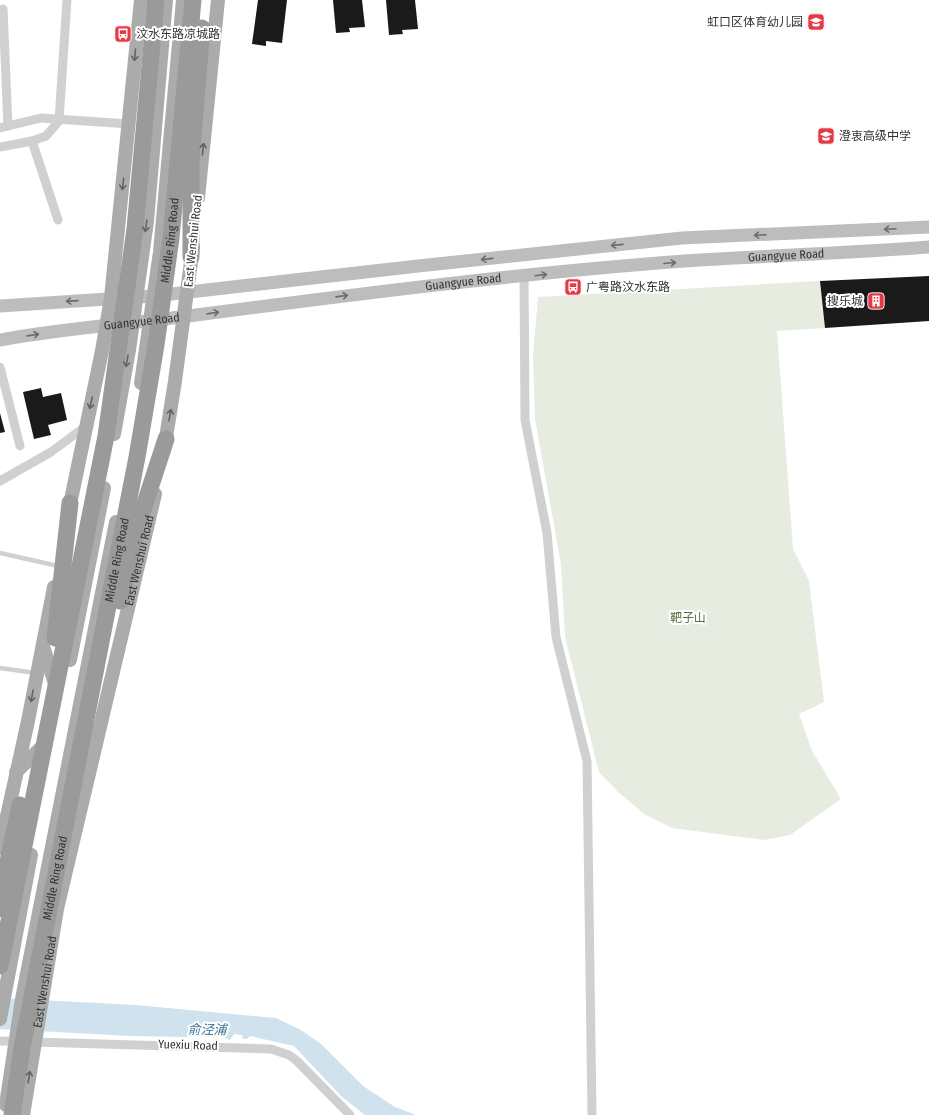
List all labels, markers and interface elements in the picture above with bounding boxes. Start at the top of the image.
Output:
school or university icon: 虹口区体育幼儿园 [806,12,826,32]
place label: 虹口区体育幼儿园 [707,15,803,29]
bus stop icon: 汶水东路凉城路 [113,24,133,44]
place label: 汶水东路凉城路 [136,27,220,41]
one-way arrow [132,48,139,61]
school or university icon: 澄衷高级中学 [816,126,836,146]
place label: 澄衷高级中学 [839,129,911,143]
one-way arrow [199,143,206,156]
one-way arrow [119,177,126,190]
street label: East Wenshui Road [181,194,205,288]
street label: Middle Ring Road [158,197,182,284]
one-way arrow [142,219,150,232]
one-way arrow [884,226,897,233]
one-way arrow [754,231,767,239]
one-way arrow [611,242,624,249]
street label: Guangyue Road [748,246,825,264]
one-way arrow [481,255,494,262]
one-way arrow [663,259,676,266]
street label: Guangyue Road [425,271,502,293]
one-way arrow [534,271,547,278]
bus stop icon: 广粤路汶水东路 [563,277,583,297]
place label: 广粤路汶水东路 [586,280,670,294]
building icon: 搜乐城 [866,291,886,311]
one-way arrow [335,292,348,300]
place label: 搜乐城 [827,294,863,308]
one-way arrow [66,298,79,305]
one-way arrow [206,309,219,317]
street label: Guangyue Road [103,310,180,333]
one-way arrow [26,331,39,339]
one-way arrow [123,354,131,367]
one-way arrow [86,396,94,409]
one-way arrow [166,409,174,422]
street label: East Wenshui Road [122,514,157,607]
street label: Middle Ring Road [102,517,132,603]
park label: 靶子山 [670,611,706,625]
one-way arrow [28,689,36,702]
street label: Middle Ring Road [40,835,70,921]
street label: East Wenshui Road [31,935,59,1029]
water label: 俞泾浦 [187,1022,229,1037]
street label: Yuexiu Road [158,1037,218,1053]
one-way arrow [25,1070,33,1083]

